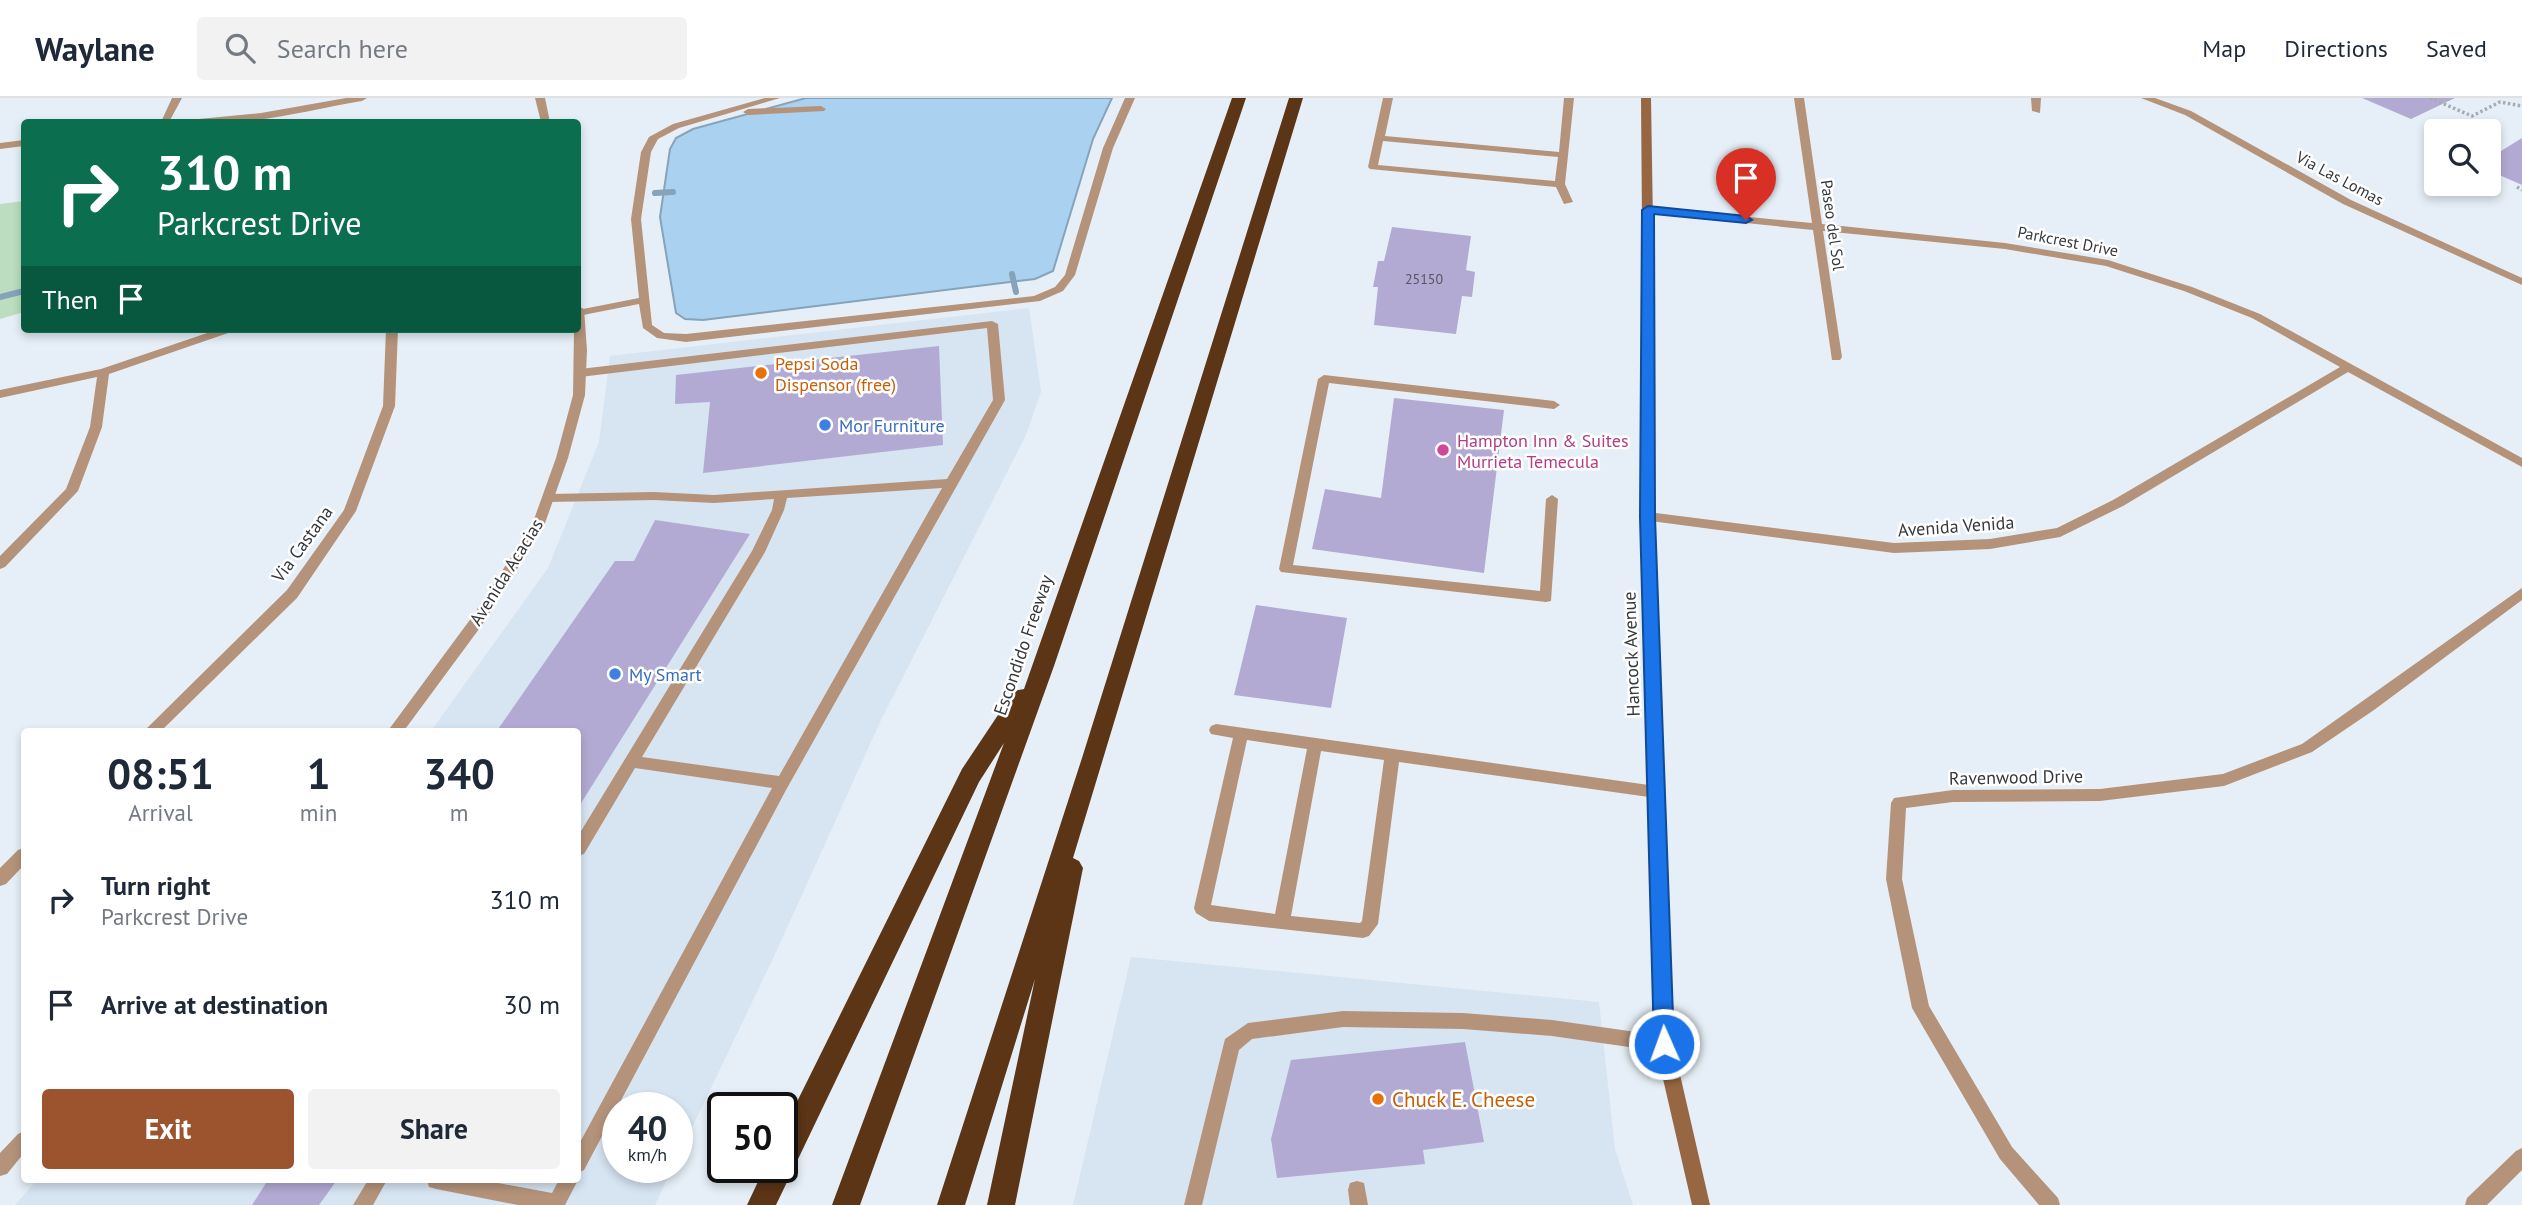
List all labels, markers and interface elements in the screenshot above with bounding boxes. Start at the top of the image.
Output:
search box [197,17,687,80]
text: Waylane [35,27,155,70]
icon: search [221,29,259,67]
text: Search here [277,32,408,65]
text: Map [2202,33,2246,64]
text: Directions [2284,33,2388,64]
text: Saved [2426,33,2487,64]
map controls [2424,119,2501,196]
button: search [2424,119,2501,196]
text: 310 m [157,140,292,204]
street label: Via Las Lomas [2292,146,2387,209]
icon: right [42,147,133,238]
pin [1716,148,1776,220]
icon: arrive [1727,159,1765,197]
street label: Paseo del Sol [1817,178,1849,272]
text: Parkcrest Drive [157,202,362,244]
street label: Parkcrest Drive [2016,221,2120,261]
house number: 25150 [1405,270,1443,288]
icon: arrive [112,280,150,318]
text: Then [42,283,98,316]
place label: Pepsi Soda Dispensor (free) [775,352,896,396]
marker: Pepsi Soda Dispensor (free) [753,365,769,381]
place label: Mor Furniture [839,414,945,437]
marker: Mor Furniture [817,417,833,433]
place label: Hampton Inn & Suites Murrieta Temecula [1457,429,1629,473]
marker: Hampton Inn & Suites Murrieta Temecula [1435,442,1451,458]
street label: Via Castana [266,501,337,588]
street label: Avenida Venida [1897,510,2015,542]
street label: Avenida Acacias [464,514,548,630]
street label: Escondido Freeway [988,571,1058,718]
street label: Hancock Avenue [1617,591,1645,717]
place label: My Smart [629,663,702,686]
marker: My Smart [607,666,623,682]
text: 08:51 [107,746,214,801]
text: 1 [307,746,330,801]
text: 340 [423,746,495,801]
street label: Ravenwood Drive [1949,764,2083,790]
text: Arrival [128,798,193,827]
text: min [300,798,337,827]
text: m [450,798,468,827]
text: Turn right [101,869,210,902]
icon: right [42,881,80,919]
text: 310 m [489,883,560,916]
text: Parkcrest Drive [101,902,248,931]
icon: arrive [42,986,80,1024]
text: Arrive at destination [101,988,328,1021]
text: 30 m [504,988,560,1021]
position arrow [1627,1007,1701,1081]
place label: Chuck E. Cheese [1392,1086,1535,1113]
button: Exit [42,1089,294,1169]
button: Share [308,1089,560,1169]
marker: Chuck E. Cheese [1370,1091,1386,1107]
speed limit sign: 50 [707,1092,798,1183]
text: 40 [628,1105,667,1151]
text: km/h [628,1143,667,1166]

